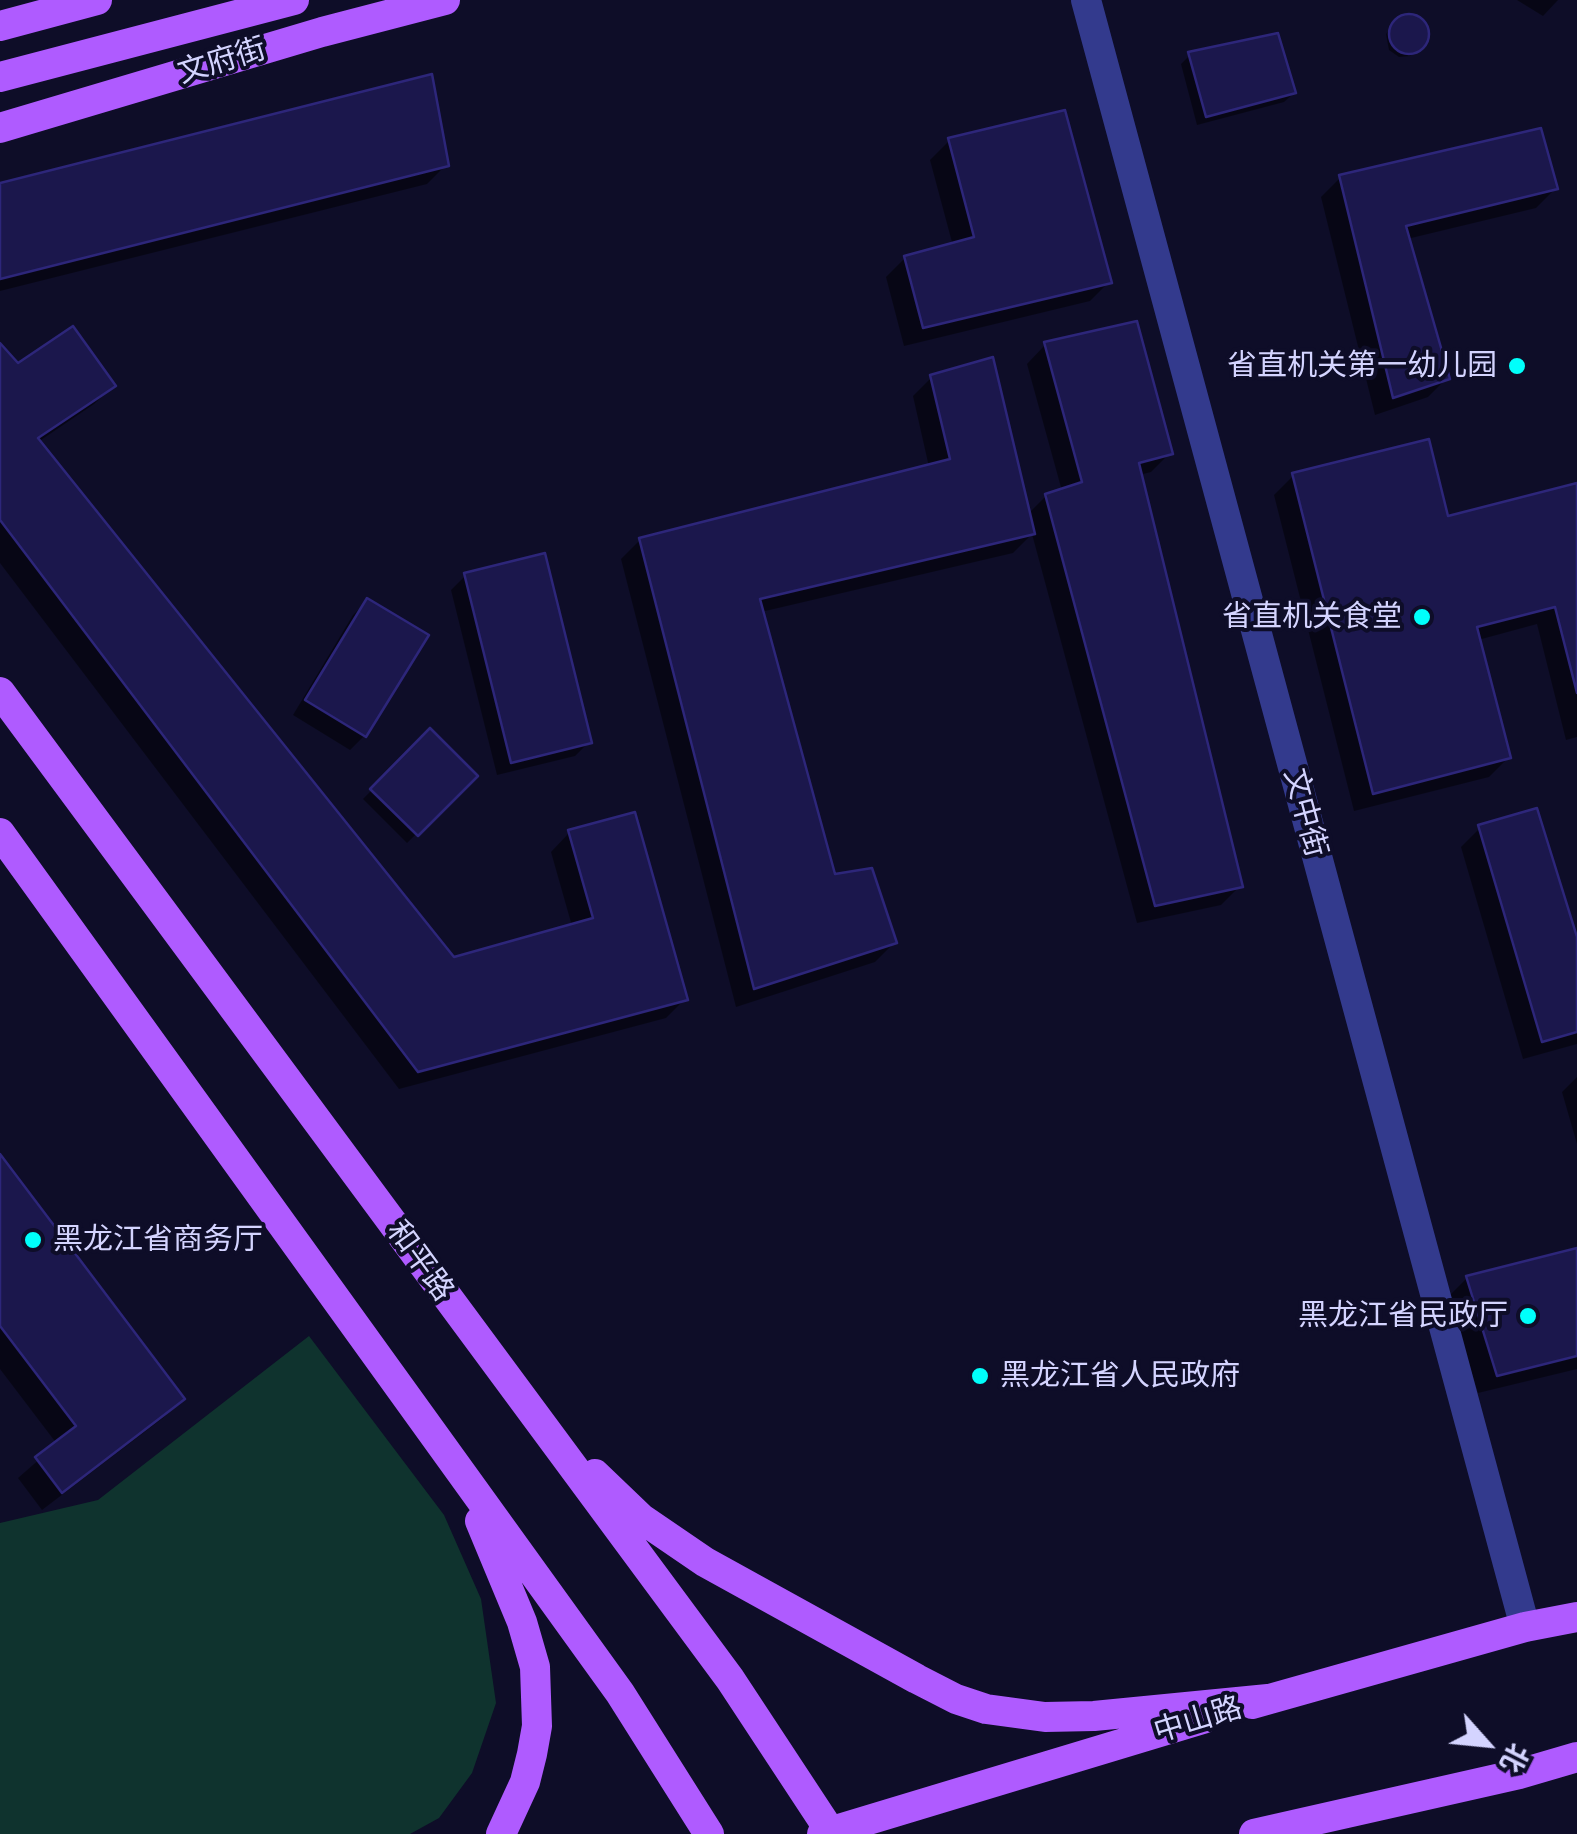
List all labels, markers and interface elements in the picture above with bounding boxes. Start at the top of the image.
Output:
street label: 文府街 [174,31,270,91]
place label: 省直机关第一幼儿园 [1227,348,1497,384]
marker: 省直机关第一幼儿园 [1506,355,1528,377]
place label: 省直机关食堂 [1222,599,1402,635]
marker: 省直机关食堂 [1411,606,1433,628]
street label: 文中街 [1276,765,1334,861]
street label: 和平路 [379,1214,461,1308]
place label: 黑龙江省商务厅 [53,1222,263,1258]
marker: 黑龙江省商务厅 [22,1229,44,1251]
place label: 黑龙江省民政厅 [1298,1298,1508,1334]
marker: 黑龙江省民政厅 [1517,1305,1539,1327]
place label: 黑龙江省人民政府 [1000,1358,1240,1394]
marker: 黑龙江省人民政府 [969,1365,991,1387]
street label: 中山路 [1150,1690,1246,1750]
north arrow [1437,1694,1537,1794]
text: 北 [1493,1738,1535,1778]

